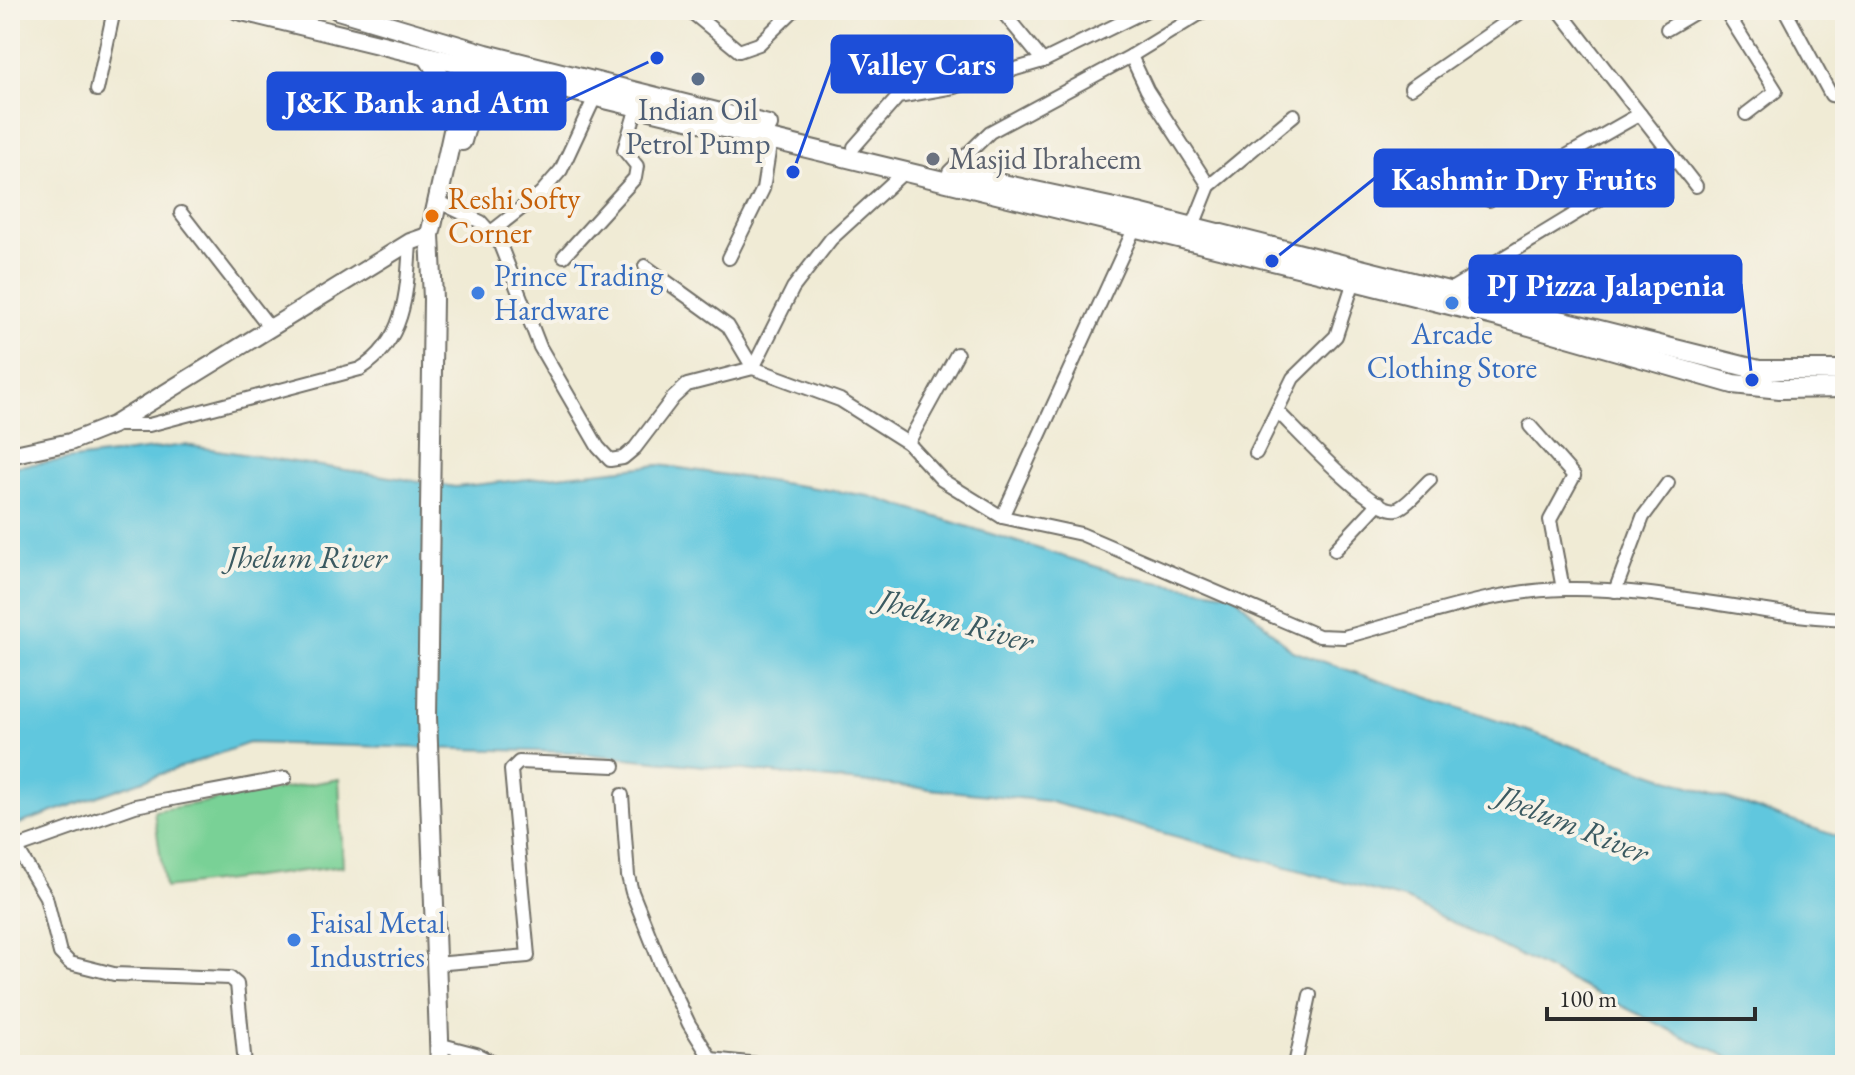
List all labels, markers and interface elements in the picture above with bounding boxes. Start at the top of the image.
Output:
callout: Valley Cars [832,36,1012,92]
text: Valley Cars [848,43,996,85]
marker: Indian Oil Petrol Pump [689,70,707,88]
callout: J&K Bank and Atm [268,73,565,129]
text: J&K Bank and Atm [282,81,550,123]
place label: Indian Oil Petrol Pump [625,90,771,163]
place label: Masjid Ibraheem [949,139,1142,178]
marker: Masjid Ibraheem [924,150,942,168]
callout: Kashmir Dry Fruits [1375,150,1673,206]
text: Kashmir Dry Fruits [1391,158,1657,200]
place label: Reshi Softy Corner [448,179,581,252]
marker: Reshi Softy Corner [423,207,441,225]
place label: Prince Trading Hardware [494,256,665,329]
callout: PJ Pizza Jalapenia [1470,256,1741,312]
text: PJ Pizza Jalapenia [1487,264,1726,306]
marker: Prince Trading Hardware [469,284,487,302]
marker: Arcade Clothing Store [1443,294,1461,312]
place label: Arcade Clothing Store [1367,314,1537,387]
water label: Jhelum River [221,536,389,578]
water label: Jhelum River [868,576,1040,663]
water label: Jhelum River [1486,772,1656,874]
place label: Faisal Metal Industries [310,903,445,976]
marker: Faisal Metal Industries [285,931,303,949]
scale bar [1547,971,1755,1021]
text: 100 m [1559,983,1617,1014]

